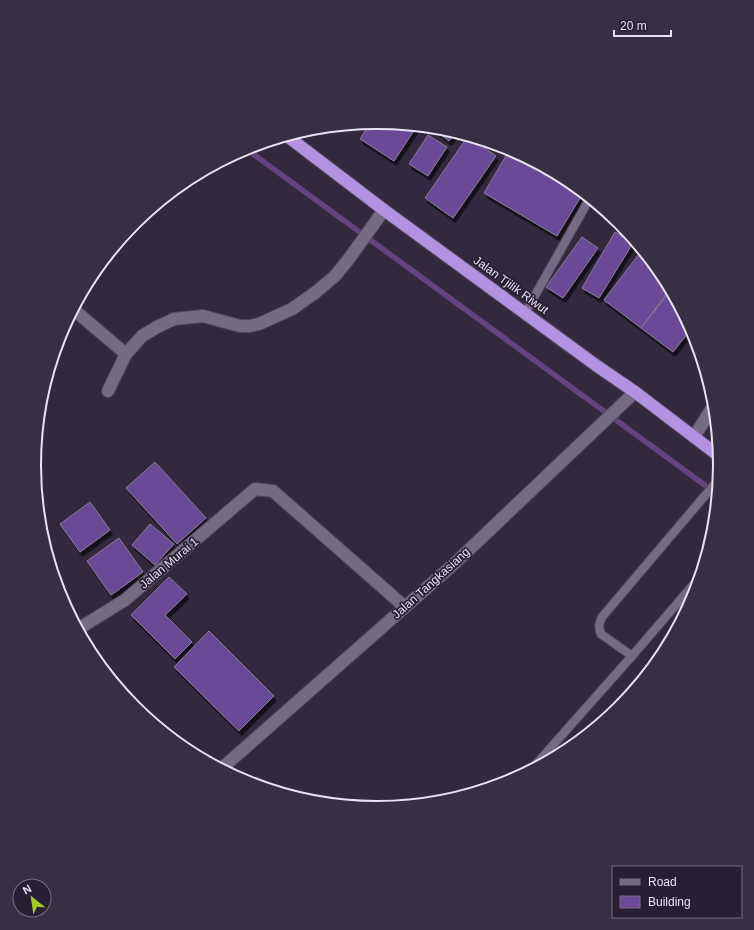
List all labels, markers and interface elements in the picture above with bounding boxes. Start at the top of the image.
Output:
scale bar [614,12,671,38]
text: 20 m [620,19,647,33]
street label: Jalan Tjilik Riwut [471,253,552,317]
street label: Jalan Murai 1 [137,534,201,592]
street label: Jalan Tangkasiang [389,545,473,621]
legend [612,866,742,918]
text: Road [648,875,677,889]
north arrow [12,878,52,918]
text: N [21,882,33,897]
text: Building [648,895,691,909]

